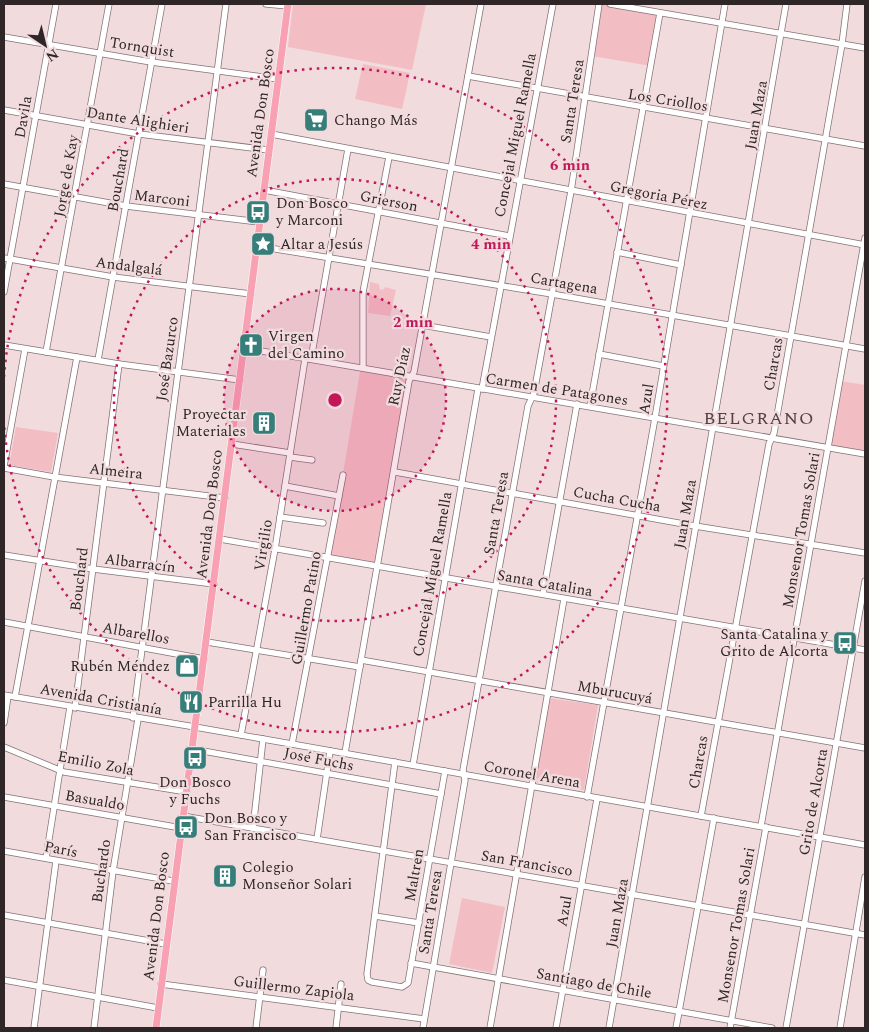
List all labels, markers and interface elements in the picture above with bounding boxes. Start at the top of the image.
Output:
north arrow [20,20,70,70]
street label: Tornquist [108,31,176,64]
text: N [41,43,63,67]
street label: Avenida Don Bosco [240,47,281,179]
street label: Concejal Miguel Ramella [488,50,543,219]
street label: Santa Teresa [555,57,591,145]
street label: Juan Maza [739,78,774,152]
street label: Los Criollos [626,83,710,118]
street label: Davila [8,93,39,140]
street label: Dante Alighieri [85,101,191,140]
supermarket icon: Chango Más [303,107,329,133]
place label: Chango Más [334,109,418,132]
street label: Jorge de Kay [48,132,85,219]
street label: Bouchard [102,147,135,214]
text: 6 min [550,154,590,177]
street label: Gregoria Pérez [608,175,710,216]
street label: Marconi [133,184,191,213]
street label: Grierson [358,185,420,218]
place label: Don Bosco y Marconi [275,192,348,232]
bus stop icon: Don Bosco y Marconi [245,199,271,225]
place icon: Altar a Jesús [250,231,276,257]
place label: Altar a Jesús [280,233,363,256]
text: 4 min [471,233,511,256]
street label: Andalgalá [94,251,164,282]
street label: Cartagena [528,266,600,301]
text: 2 min [393,311,433,334]
street label: José Bazurco [150,315,185,403]
place label: Virgen del Camino [268,325,344,365]
church icon: Virgen del Camino [238,332,264,358]
street label: Charcas [757,336,789,393]
street label: Ruy Díaz [382,344,417,408]
street label: Carmen de Patagones [484,367,630,412]
street label: Azul [633,382,660,416]
centre of rings [326,391,344,409]
place label: Proyectar Materiales [176,403,246,443]
district label: BELGRANO [703,405,815,432]
building icon: Proyectar Materiales [251,410,277,436]
street label: Avenida Don Bosco [190,448,229,580]
street label: Monsenor Tomas Solari [776,450,827,610]
street label: Almeira [88,457,145,486]
street label: Santa Teresa [478,469,515,557]
street label: Juan Maza [668,477,703,551]
street label: Cucha Cucha [571,480,663,519]
street label: Concejal Miguel Ramella [407,489,458,658]
street label: Virgilio [248,518,279,572]
street label: Bouchard [64,546,95,612]
street label: Albarracín [103,548,177,579]
street label: Guillermo Patino [285,550,328,667]
street label: Santa Catalina [495,564,595,603]
street label: Albarellos [100,616,171,651]
place label: Santa Catalina y Grito de Alcorta [720,623,829,663]
bus stop icon: Santa Catalina y Grito de Alcorta [832,630,858,656]
shop icon: Rubén Méndez [174,653,200,679]
place label: Rubén Méndez [70,655,170,678]
street label: Mburucuyá [576,675,655,711]
street label: Avenida Cristianía [38,677,165,722]
restaurant icon: Parrilla Hu [178,689,204,715]
place label: Parrilla Hu [208,691,282,714]
street label: Charcas [682,734,714,791]
street label: José Fuchs [282,741,356,778]
street label: Emilio Zola [56,745,137,782]
bus stop icon: Don Bosco y Fuchs [182,745,208,771]
street label: Grito de Alcorta [793,746,834,857]
street label: Coronel Arena [482,755,583,794]
place label: Don Bosco y Fuchs [159,771,231,811]
street label: Basualdo [63,784,127,817]
place label: Don Bosco y San Francisco [204,807,297,847]
bus stop icon: Don Bosco y San Francisco [173,814,199,840]
street label: París [42,835,80,864]
street label: Buchardo [86,838,117,904]
street label: San Francisco [479,844,575,883]
street label: Monsenor Tomas Solari [711,845,762,1005]
street label: Maltren [399,847,431,903]
street label: Avenida Don Bosco [137,850,176,982]
place label: Colegio Monseñor Solari [242,856,352,896]
building icon: Colegio Monseñor Solari [212,863,238,889]
street label: Santa Teresa [413,868,449,956]
street label: Juan Maza [600,876,635,950]
street label: Azul [550,894,579,928]
street label: Santiago de Chile [534,962,653,1005]
street label: Guillermo Zapiola [232,970,356,1007]

